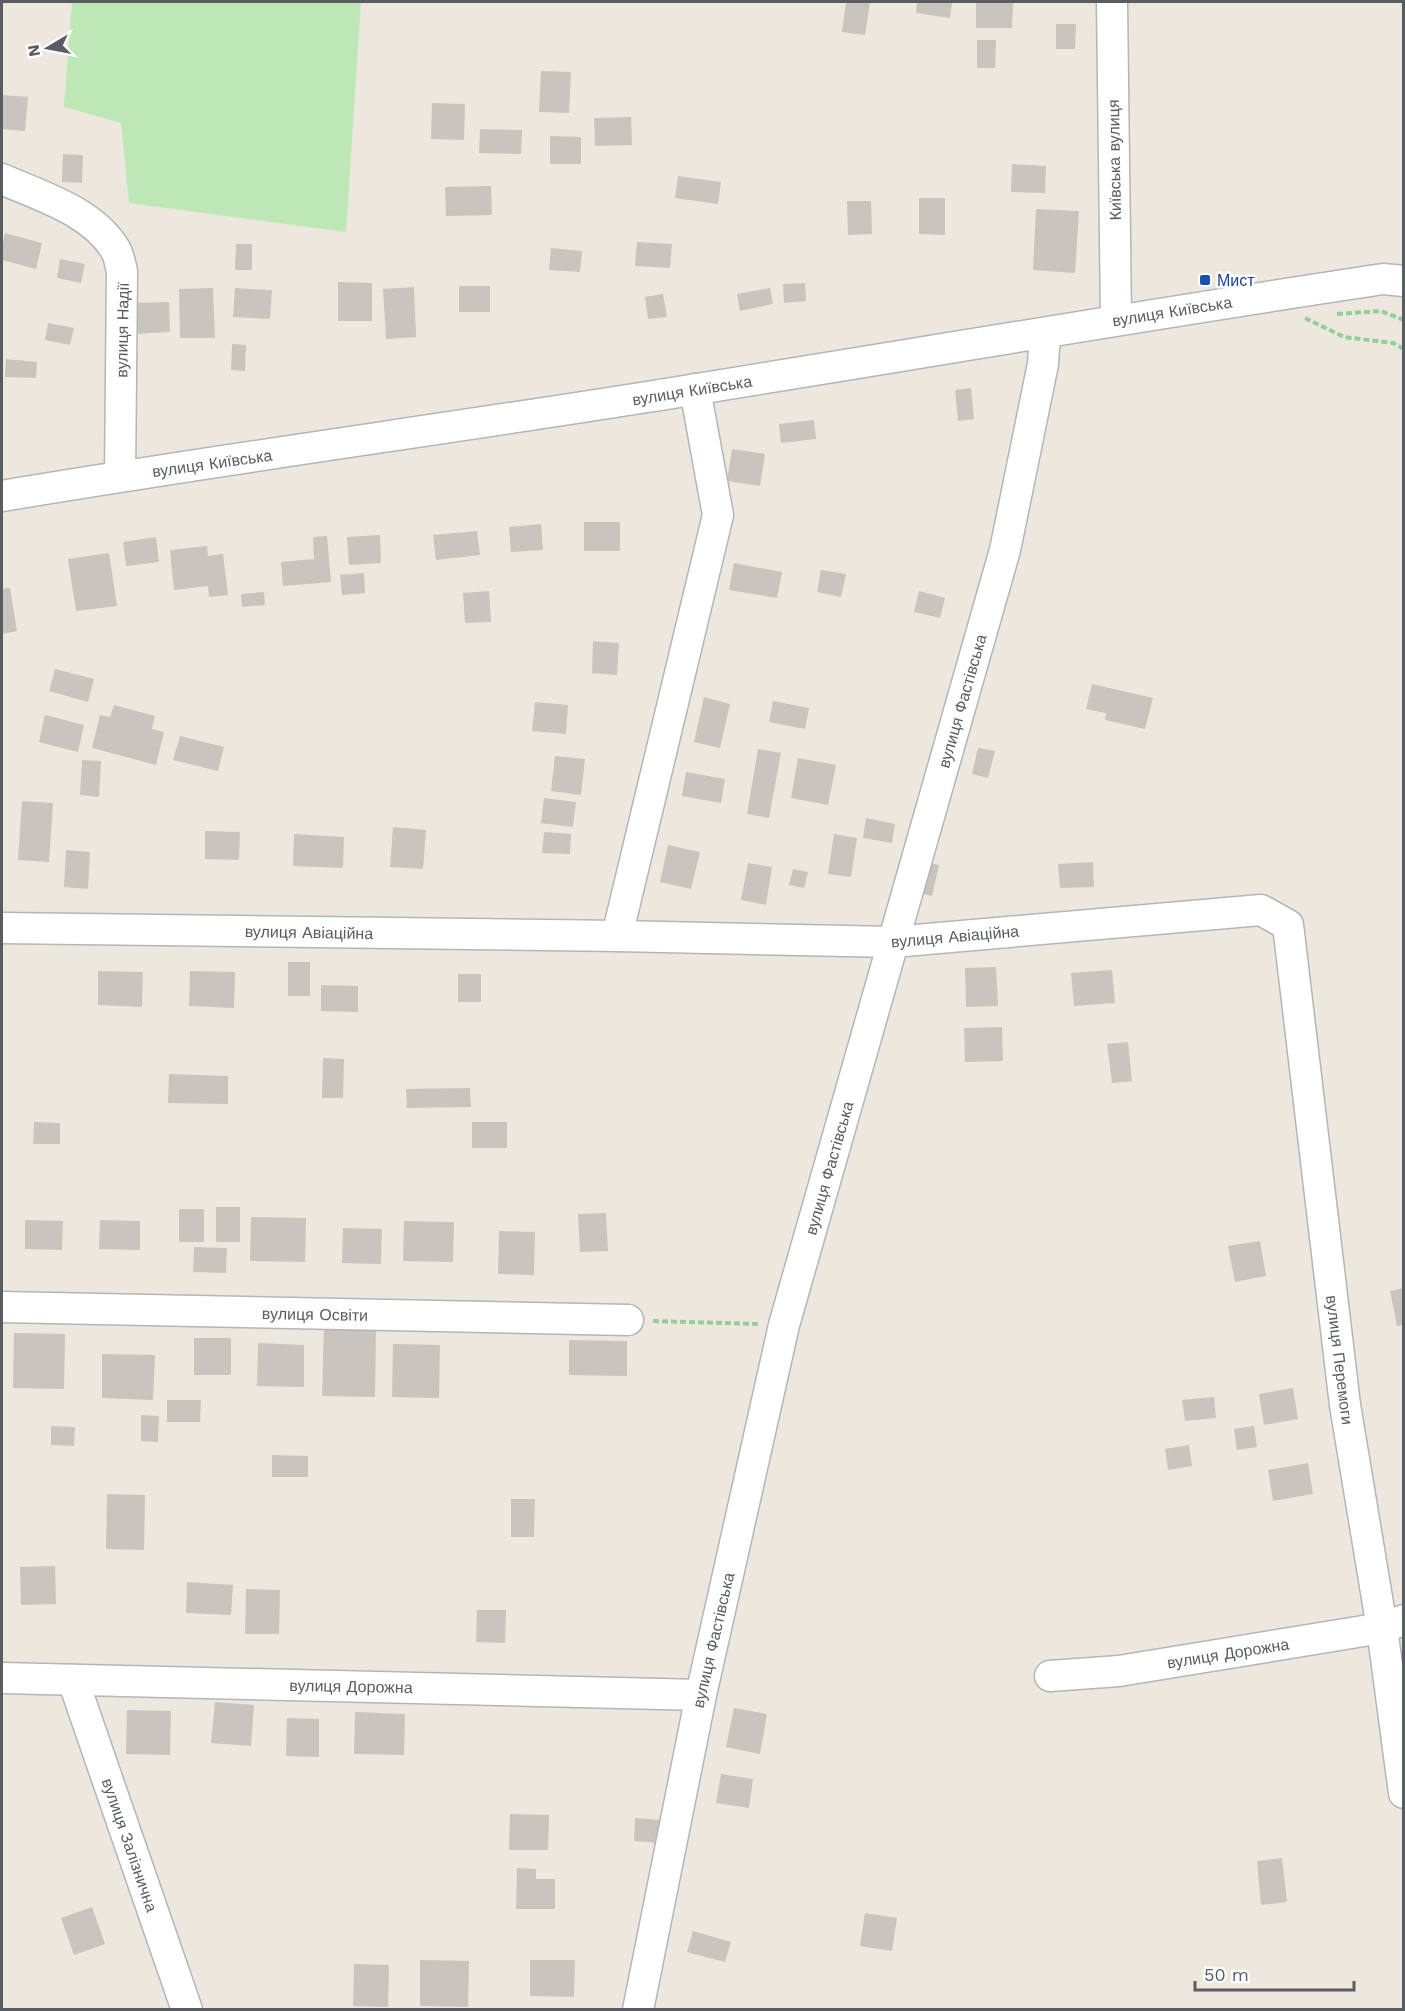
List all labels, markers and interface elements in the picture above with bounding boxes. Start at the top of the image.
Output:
north arrow [18,18,78,78]
text: N [23,43,44,58]
street label: Київська вулиця [1104,99,1125,221]
place label: Мист [1217,271,1255,290]
marker: Мист [1198,273,1212,287]
street label: вулиця Надії [112,282,133,378]
street label: вулиця Київська [1111,293,1233,330]
street label: вулиця Київська [631,372,753,409]
street label: вулиця Київська [151,446,273,481]
street label: вулиця Фастівська [934,632,991,770]
street label: вулиця Авіаційна [890,921,1020,952]
street label: вулиця Авіаційна [245,922,373,943]
street label: вулиця Фастівська [801,1099,858,1237]
street label: вулиця Перемоги [1322,1294,1357,1426]
street label: вулиця Освіти [262,1304,368,1325]
street label: вулиця Фастівська [689,1571,738,1710]
street label: вулиця Дорожна [1166,1634,1291,1673]
street label: вулиця Дорожна [289,1676,413,1697]
street label: вулиця Залізнична [98,1776,161,1915]
scale bar [1195,1954,1354,1992]
text: 50 m [1204,1964,1249,1985]

